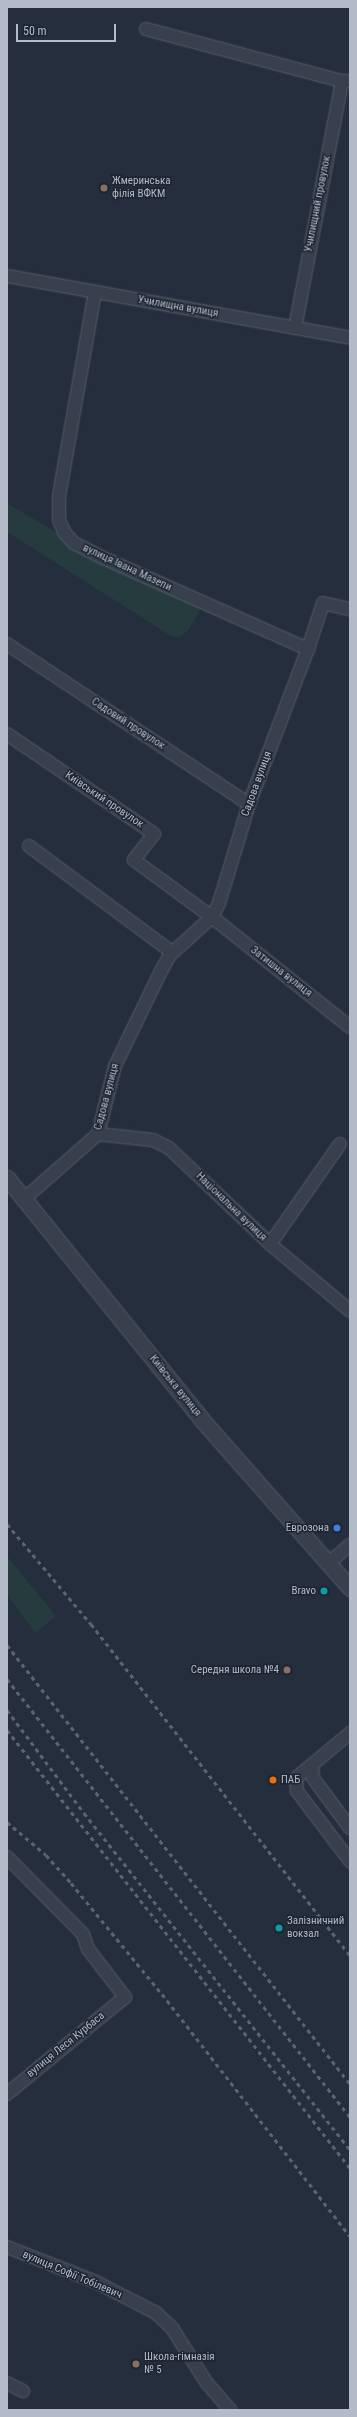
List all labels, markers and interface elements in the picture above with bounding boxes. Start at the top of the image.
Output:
scale bar [18,16,118,42]
text: 50 m [23,24,47,38]
street label: Училищний провулок [302,155,334,253]
place label: Жмеринська філія ВФКМ [112,175,170,201]
marker: Жмеринська філія ВФКМ [99,183,109,193]
street label: Училищна вулиця [137,293,219,321]
street label: вулиця Івана Мазепи [80,542,174,594]
street label: Садовий провулок [89,695,167,753]
street label: Садова вулиця [239,750,275,818]
street label: Київський провулок [62,769,146,831]
street label: Затишна вулиця [248,944,314,1000]
street label: Садова вулиця [92,1062,122,1132]
street label: Національна вулиця [193,1170,269,1244]
street label: Київська вулиця [146,1353,204,1419]
place label: Еврозона [286,1521,329,1535]
marker: Еврозона [332,1523,342,1533]
place label: Bravo [292,1584,316,1598]
marker: Bravo [319,1586,329,1596]
place label: Середня школа №4 [191,1663,279,1677]
marker: Середня школа №4 [282,1665,292,1675]
place label: ПАБ [281,1773,300,1787]
marker: ПАБ [268,1775,278,1785]
place label: Залізничний вокзал [287,1915,344,1941]
marker: Залізничний вокзал [274,1923,284,1933]
street label: вулиця Леся Курбаса [24,2010,108,2080]
street label: вулиця Софії Тобілевич [20,2248,124,2302]
place label: Школа-гімназія № 5 [144,2351,215,2377]
marker: Школа-гімназія № 5 [131,2359,141,2369]

